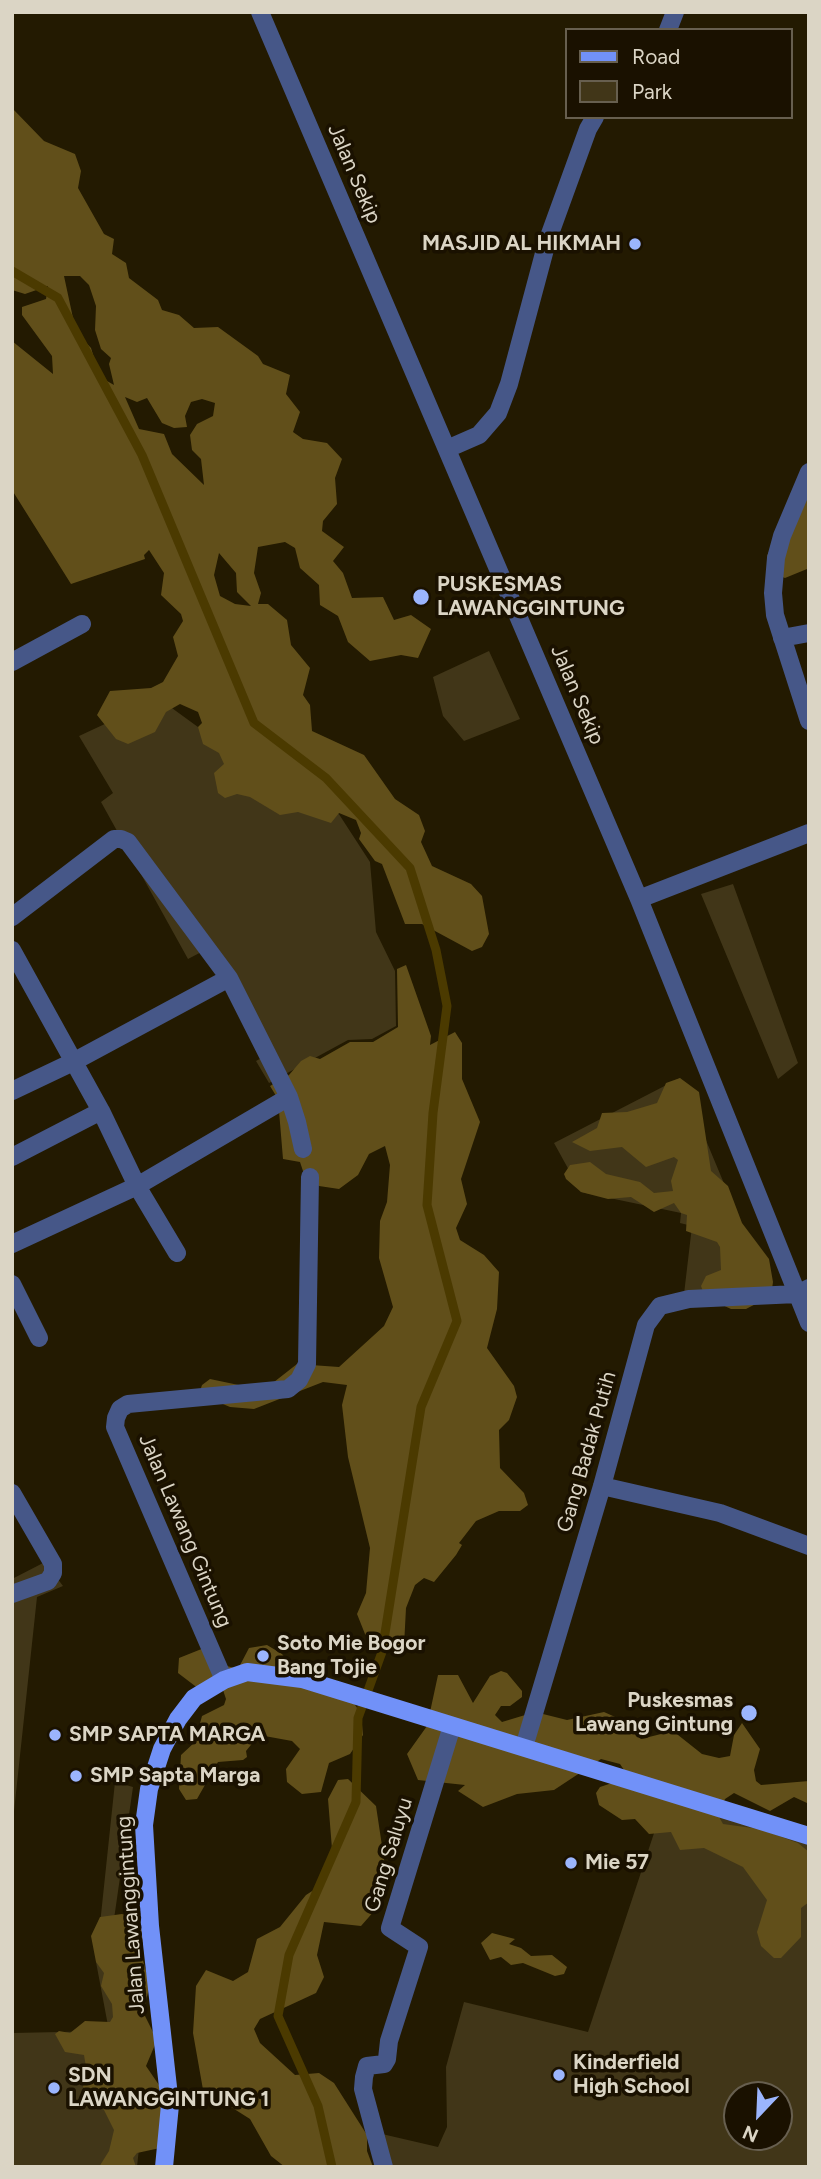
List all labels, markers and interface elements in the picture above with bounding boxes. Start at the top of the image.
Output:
legend [566,28,793,119]
text: Road [632,44,680,69]
text: Park [632,79,672,104]
street label: Jalan Sekip [322,120,386,228]
place label: MASJID AL HIKMAH [422,231,621,257]
marker: MASJID AL HIKMAH [627,236,643,252]
place label: PUSKESMAS LAWANGGINTUNG [437,572,625,622]
marker: PUSKESMAS LAWANGGINTUNG [411,587,431,607]
street label: Jalan Sekip [545,641,609,749]
street label: Gang Badak Putih [552,1369,622,1535]
street label: Jalan Lawang Gintung [133,1431,237,1631]
place label: Soto Mie Bogor Bang Tojie [277,1631,425,1681]
marker: Soto Mie Bogor Bang Tojie [255,1648,271,1664]
place label: Puskesmas Lawang Gintung [575,1688,733,1738]
marker: Puskesmas Lawang Gintung [739,1703,759,1723]
place label: SMP SAPTA MARGA [69,1722,265,1748]
marker: SMP SAPTA MARGA [47,1727,63,1743]
place label: SMP Sapta Marga [90,1763,260,1789]
marker: SMP Sapta Marga [68,1768,84,1784]
street label: Gang Saluyu [360,1795,418,1915]
street label: Jalan Lawanggintung [111,1815,151,2015]
place label: Mie 57 [585,1850,649,1876]
marker: Mie 57 [563,1855,579,1871]
place label: Kinderfield High School [573,2050,690,2100]
place label: SDN LAWANGGINTUNG 1 [68,2063,269,2113]
marker: Kinderfield High School [551,2067,567,2083]
marker: SDN LAWANGGINTUNG 1 [46,2080,62,2096]
north arrow [723,2081,793,2151]
text: N [739,2120,762,2147]

